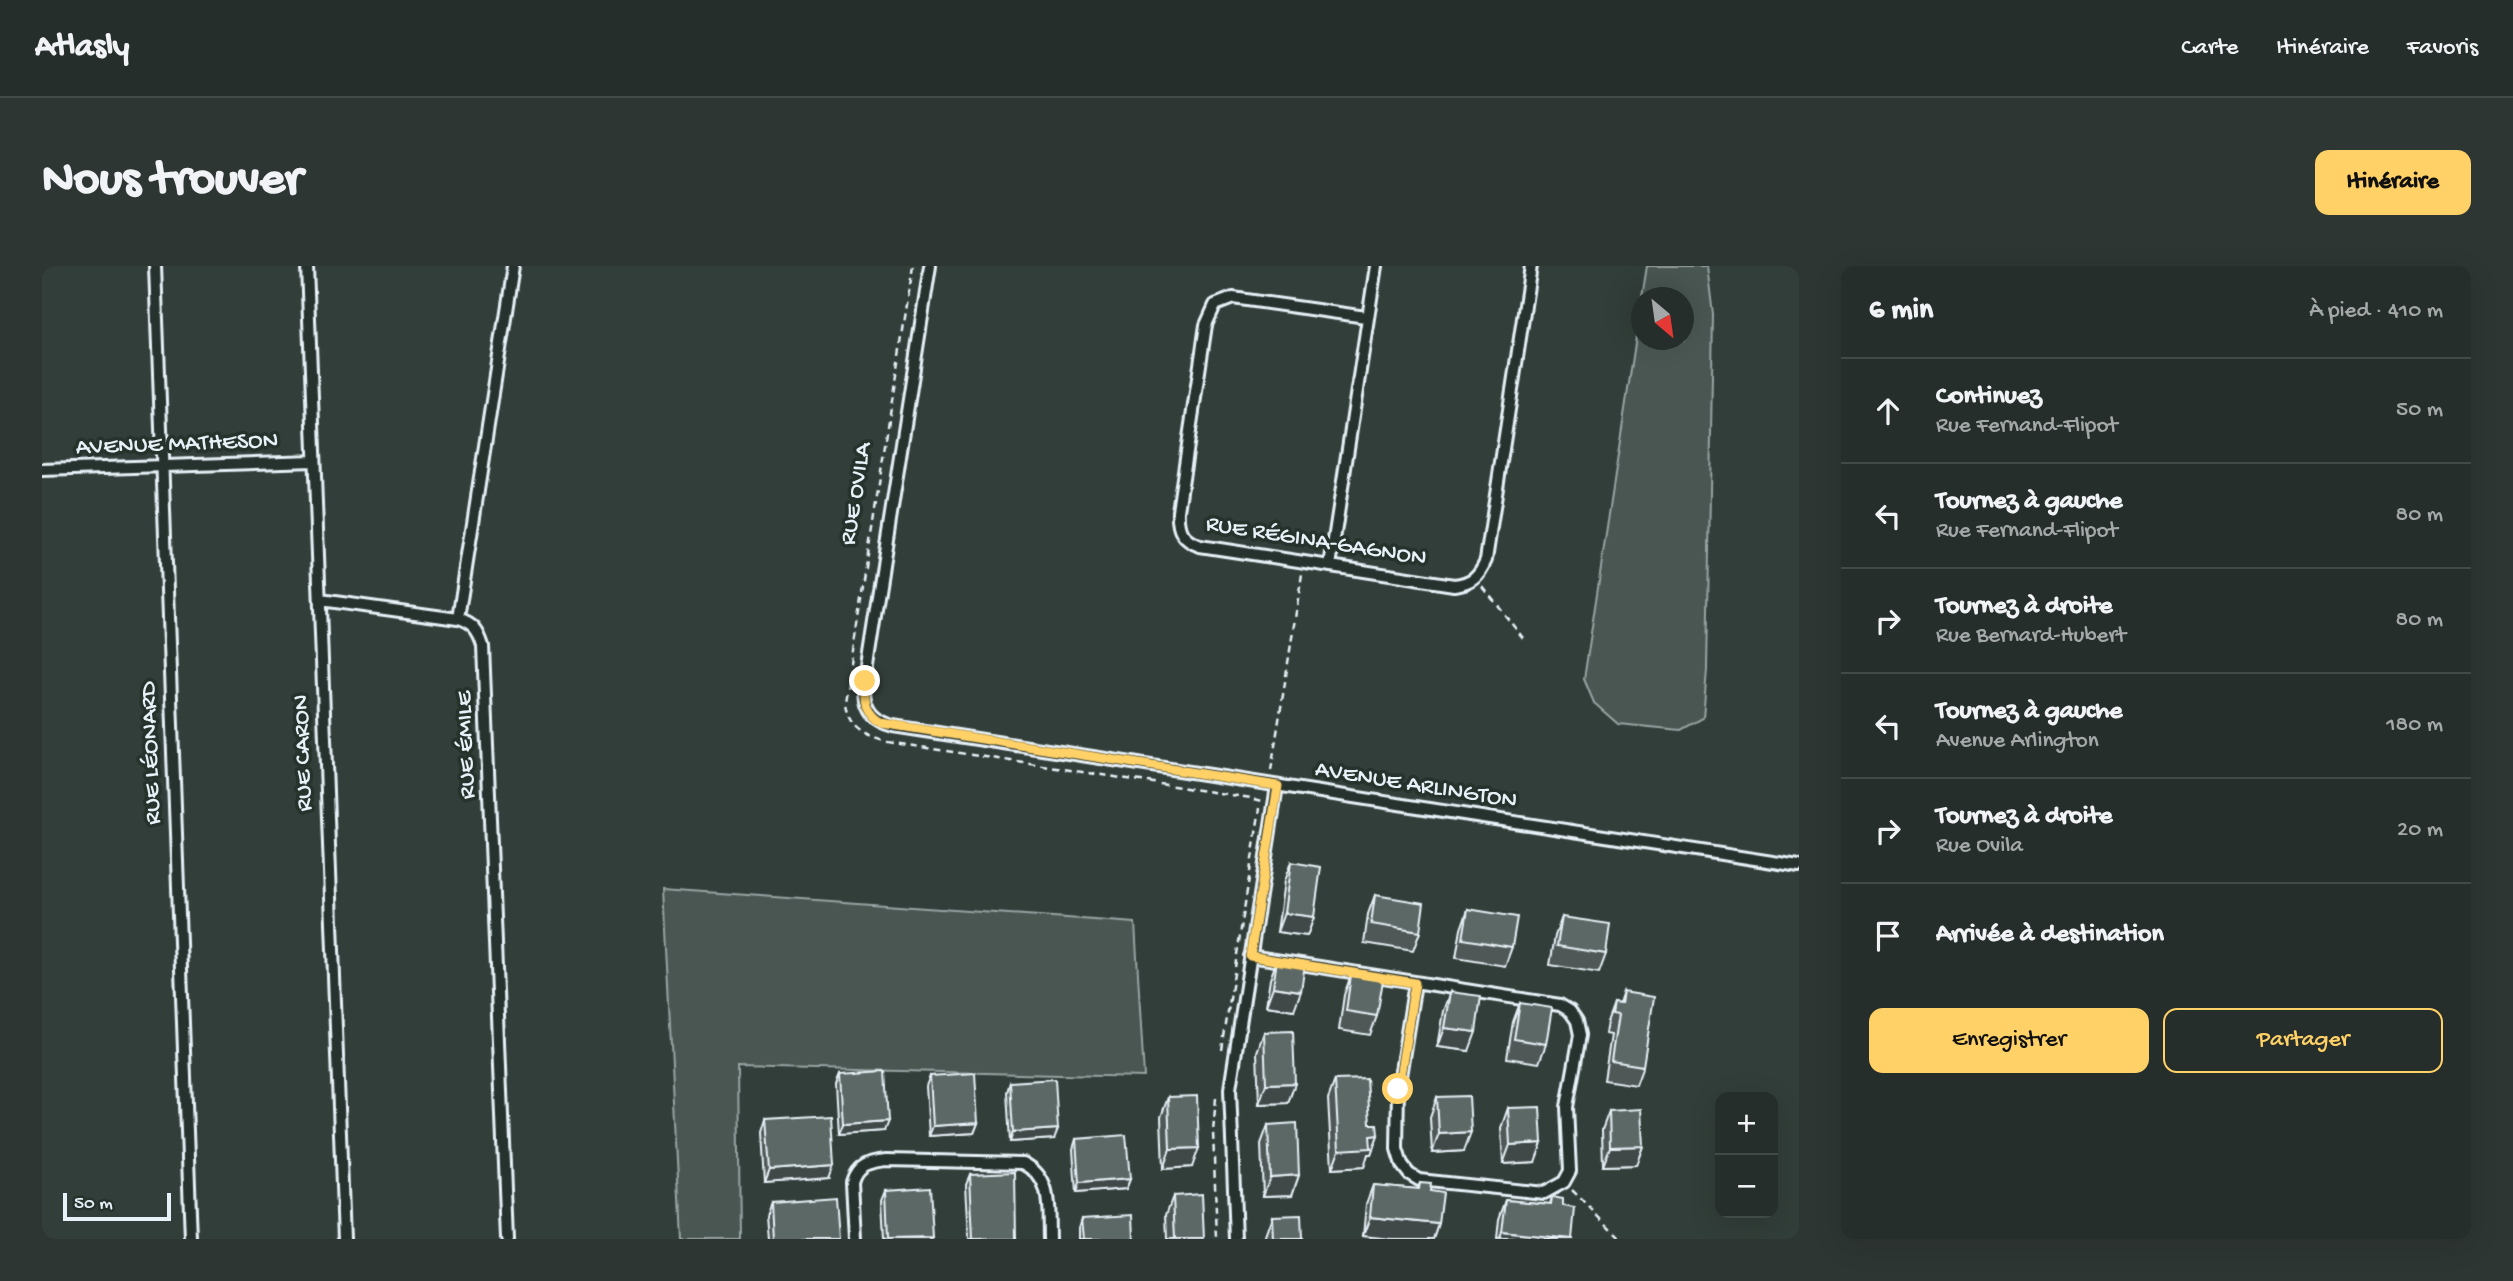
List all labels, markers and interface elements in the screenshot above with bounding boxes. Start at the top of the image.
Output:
text: Atlasly [35,29,129,67]
text: Carte [2181,34,2238,63]
text: Itinéraire [2276,34,2369,63]
text: Favoris [2407,34,2478,63]
button: Itinéraire [2315,150,2471,215]
text: Nous trouver [42,153,302,211]
north arrow [1631,287,1694,350]
text: 6 min [1869,294,1933,329]
text: À pied · 410 m [2309,298,2443,325]
text: Continuez [1936,382,2042,413]
icon: ahead [1869,392,1907,430]
text: 50 m [2396,397,2443,424]
text: Rue Fernand-Flipot [1936,413,2118,440]
street label: AVENUE MATHESON [75,427,279,463]
street label: RUE OVILA [835,439,880,547]
text: Tournez à gauche [1936,487,2123,518]
icon: left [1869,497,1907,535]
text: 80 m [2396,502,2443,529]
street label: RUE RÉGINA-GAGNON [1204,510,1428,574]
text: Rue Fernand-Flipot [1936,518,2118,545]
text: Tournez à droite [1936,592,2113,623]
icon: right [1869,602,1907,640]
text: 80 m [2396,607,2443,634]
text: Rue Bernard-Hubert [1936,623,2126,650]
route end [849,665,880,696]
street label: RUE LÉONARD [135,681,169,825]
street label: RUE ÉMILE [451,689,483,800]
street label: RUE CARON [287,694,321,812]
text: Tournez à gauche [1936,697,2123,728]
icon: left [1869,707,1907,745]
text: 180 m [2386,712,2443,739]
text: Avenue Arlington [1936,728,2099,755]
street label: AVENUE ARLINGTON [1313,756,1519,816]
text: Tournez à droite [1936,802,2113,833]
icon: right [1869,812,1907,850]
text: 20 m [2397,817,2443,844]
text: Rue Ovila [1936,833,2023,860]
icon: arrive [1869,917,1907,955]
text: Arrivée à destination [1936,920,2164,951]
button: Enregistrer [1869,1008,2149,1073]
button: Partager [2163,1008,2443,1073]
route start [1382,1073,1413,1104]
map controls [1715,1092,1778,1218]
button: + [1715,1092,1778,1155]
button: − [1715,1155,1778,1218]
scale bar [63,1190,172,1222]
text: 50 m [74,1193,113,1216]

